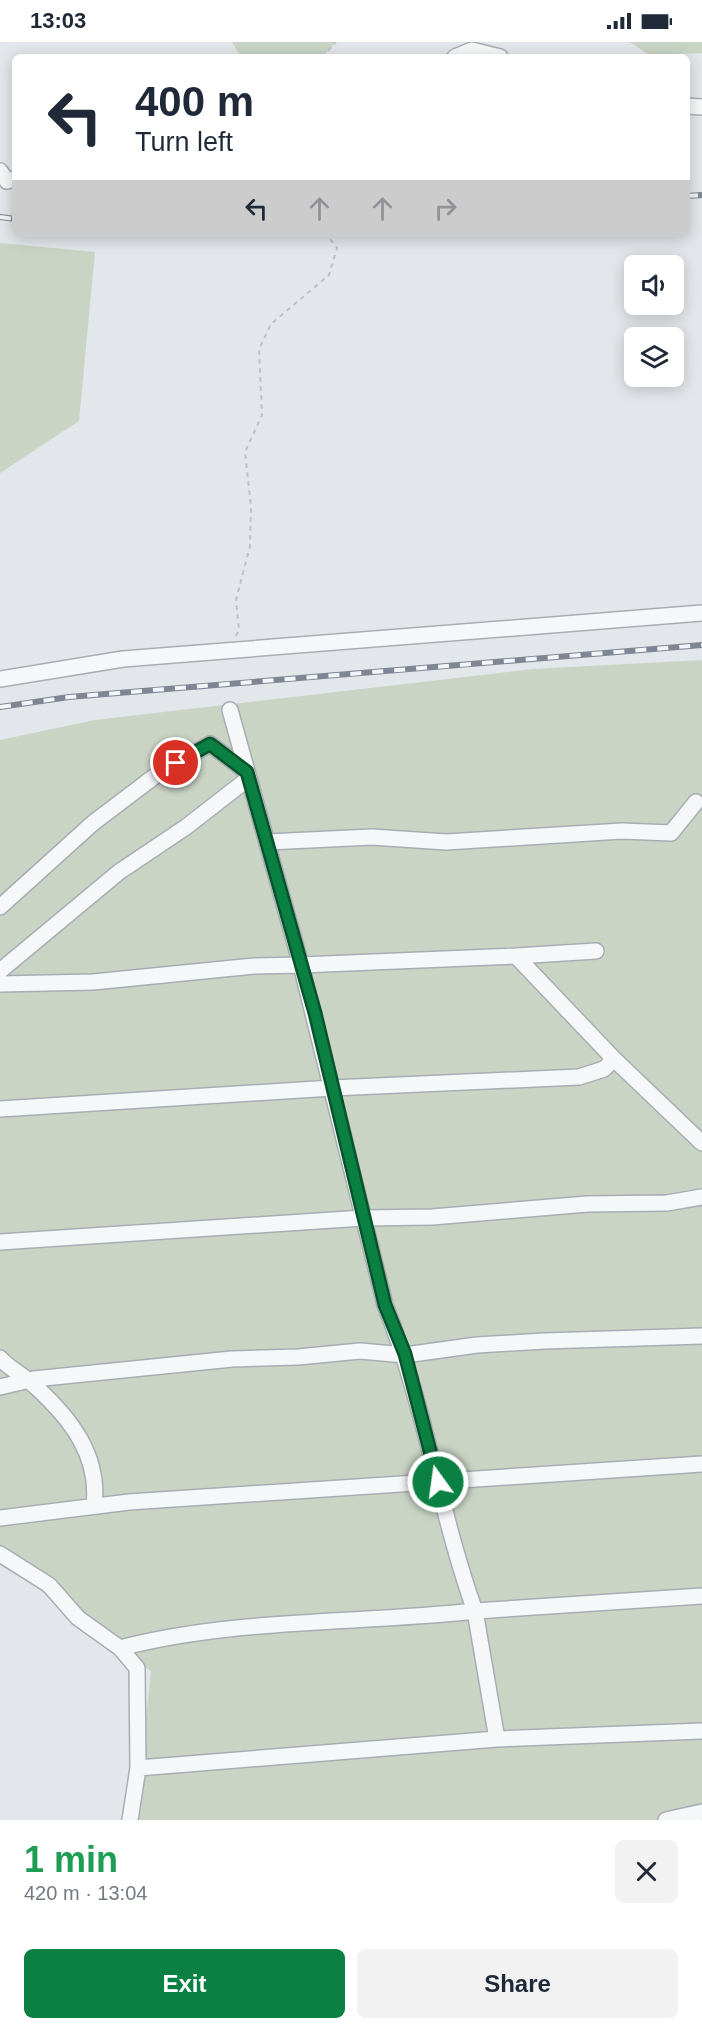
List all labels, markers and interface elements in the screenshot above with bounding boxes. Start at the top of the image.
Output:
text: 13:03 [30,8,86,33]
icon: left [36,78,114,156]
text: 400 m [135,78,254,125]
text: Turn left [135,127,233,157]
icon: left [240,192,273,225]
icon: ahead [303,192,336,225]
icon: ahead [366,192,399,225]
icon: right [429,192,462,225]
map controls [624,255,684,387]
button: sound [624,255,684,315]
button: layers [624,327,684,387]
pin [150,737,201,788]
icon: arrive [159,746,192,779]
position arrow [406,1450,470,1514]
text: 1 min [24,1839,118,1880]
button: close [615,1840,678,1903]
text: 420 m · 13:04 [24,1882,147,1904]
button: Exit [24,1949,345,2018]
button: Share [357,1949,678,2018]

